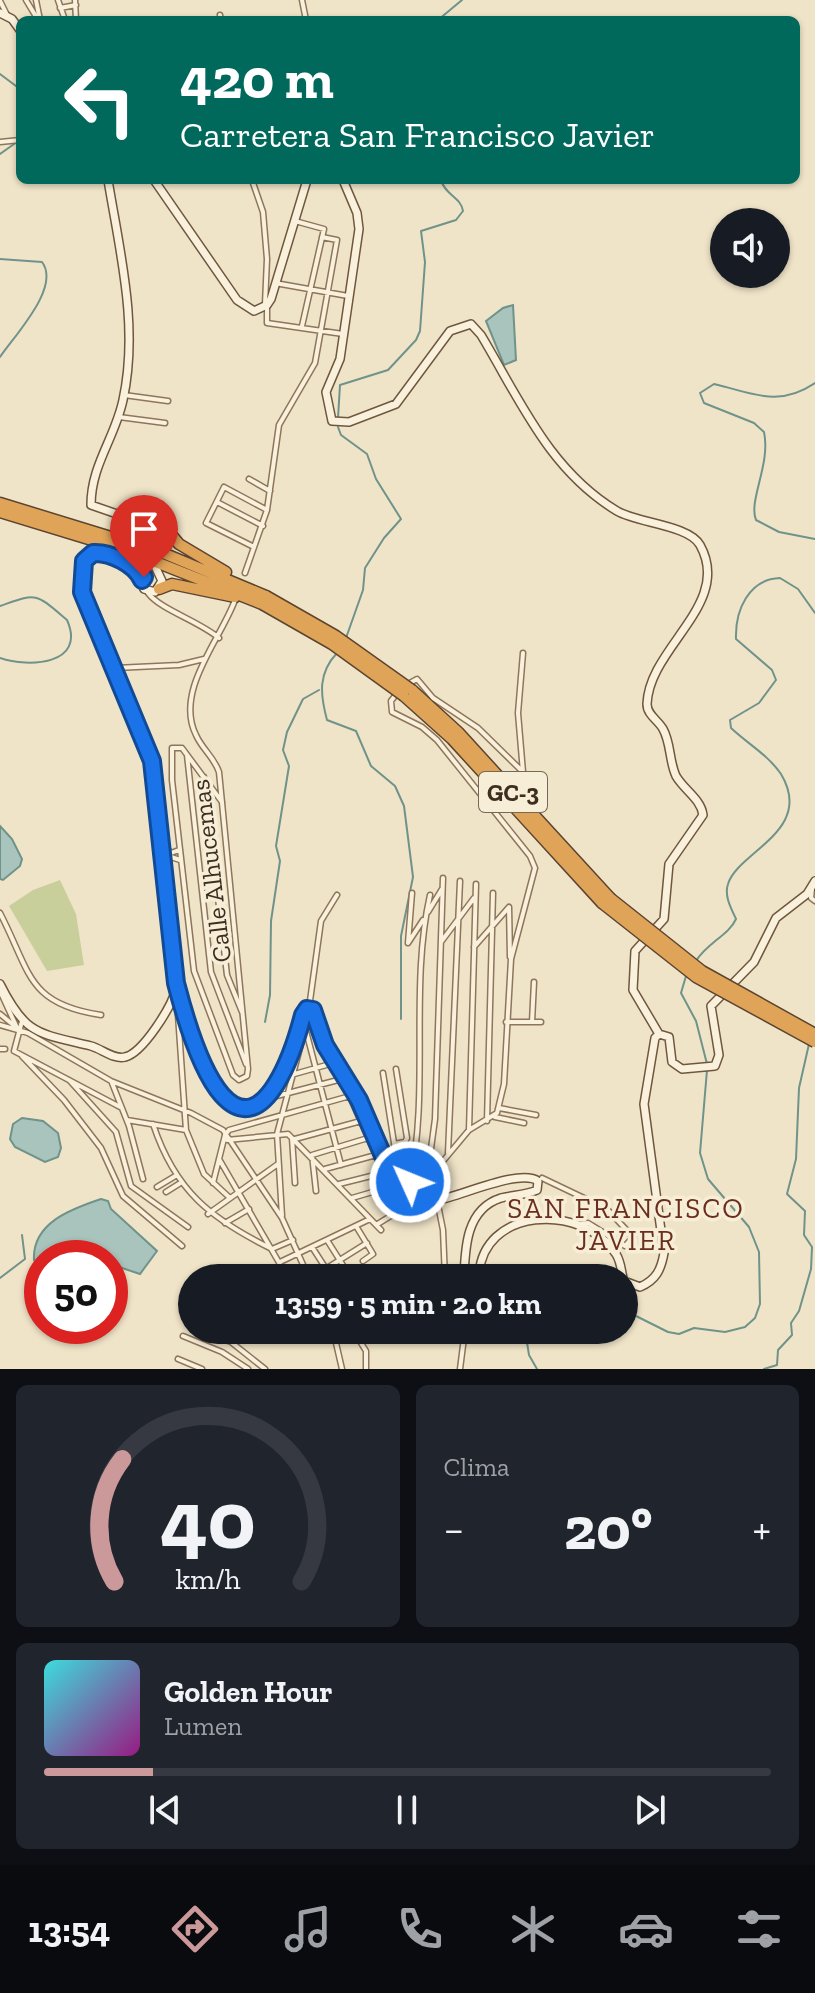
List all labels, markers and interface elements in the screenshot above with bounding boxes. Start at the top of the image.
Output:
text: 420 m [180,45,334,112]
icon: left [48,48,152,152]
text: Carretera San Francisco Javier [180,113,655,156]
map controls [710,208,790,288]
button: sound [710,208,790,288]
pin [110,495,178,577]
icon: arrive [122,507,166,551]
road number: GC-3 [479,772,547,812]
street label: Calle Alhucemas [184,778,238,964]
position arrow [368,1140,452,1224]
district label: SAN FRANCISCO JAVIER [507,1192,745,1257]
speed limit sign: 50 [24,1240,128,1344]
text: 13:59 · 5 min · 2.0 km [275,1286,541,1322]
text: Clima [444,1451,510,1483]
text: 40 [160,1469,255,1569]
text: 20° [564,1492,653,1564]
text: − [444,1502,464,1555]
text: + [752,1502,771,1555]
text: km/h [175,1562,240,1596]
text: Golden Hour [164,1674,332,1710]
text: Lumen [164,1710,242,1742]
icon: previous [143,1788,187,1832]
icon: pause [385,1788,429,1832]
icon: next [628,1788,672,1832]
icon: directions [167,1901,223,1957]
icon: music [280,1901,336,1957]
icon: phone [392,1901,448,1957]
icon: climate [505,1901,561,1957]
icon: car [618,1901,674,1957]
icon: filters [731,1901,787,1957]
text: 13:54 [28,1908,110,1951]

